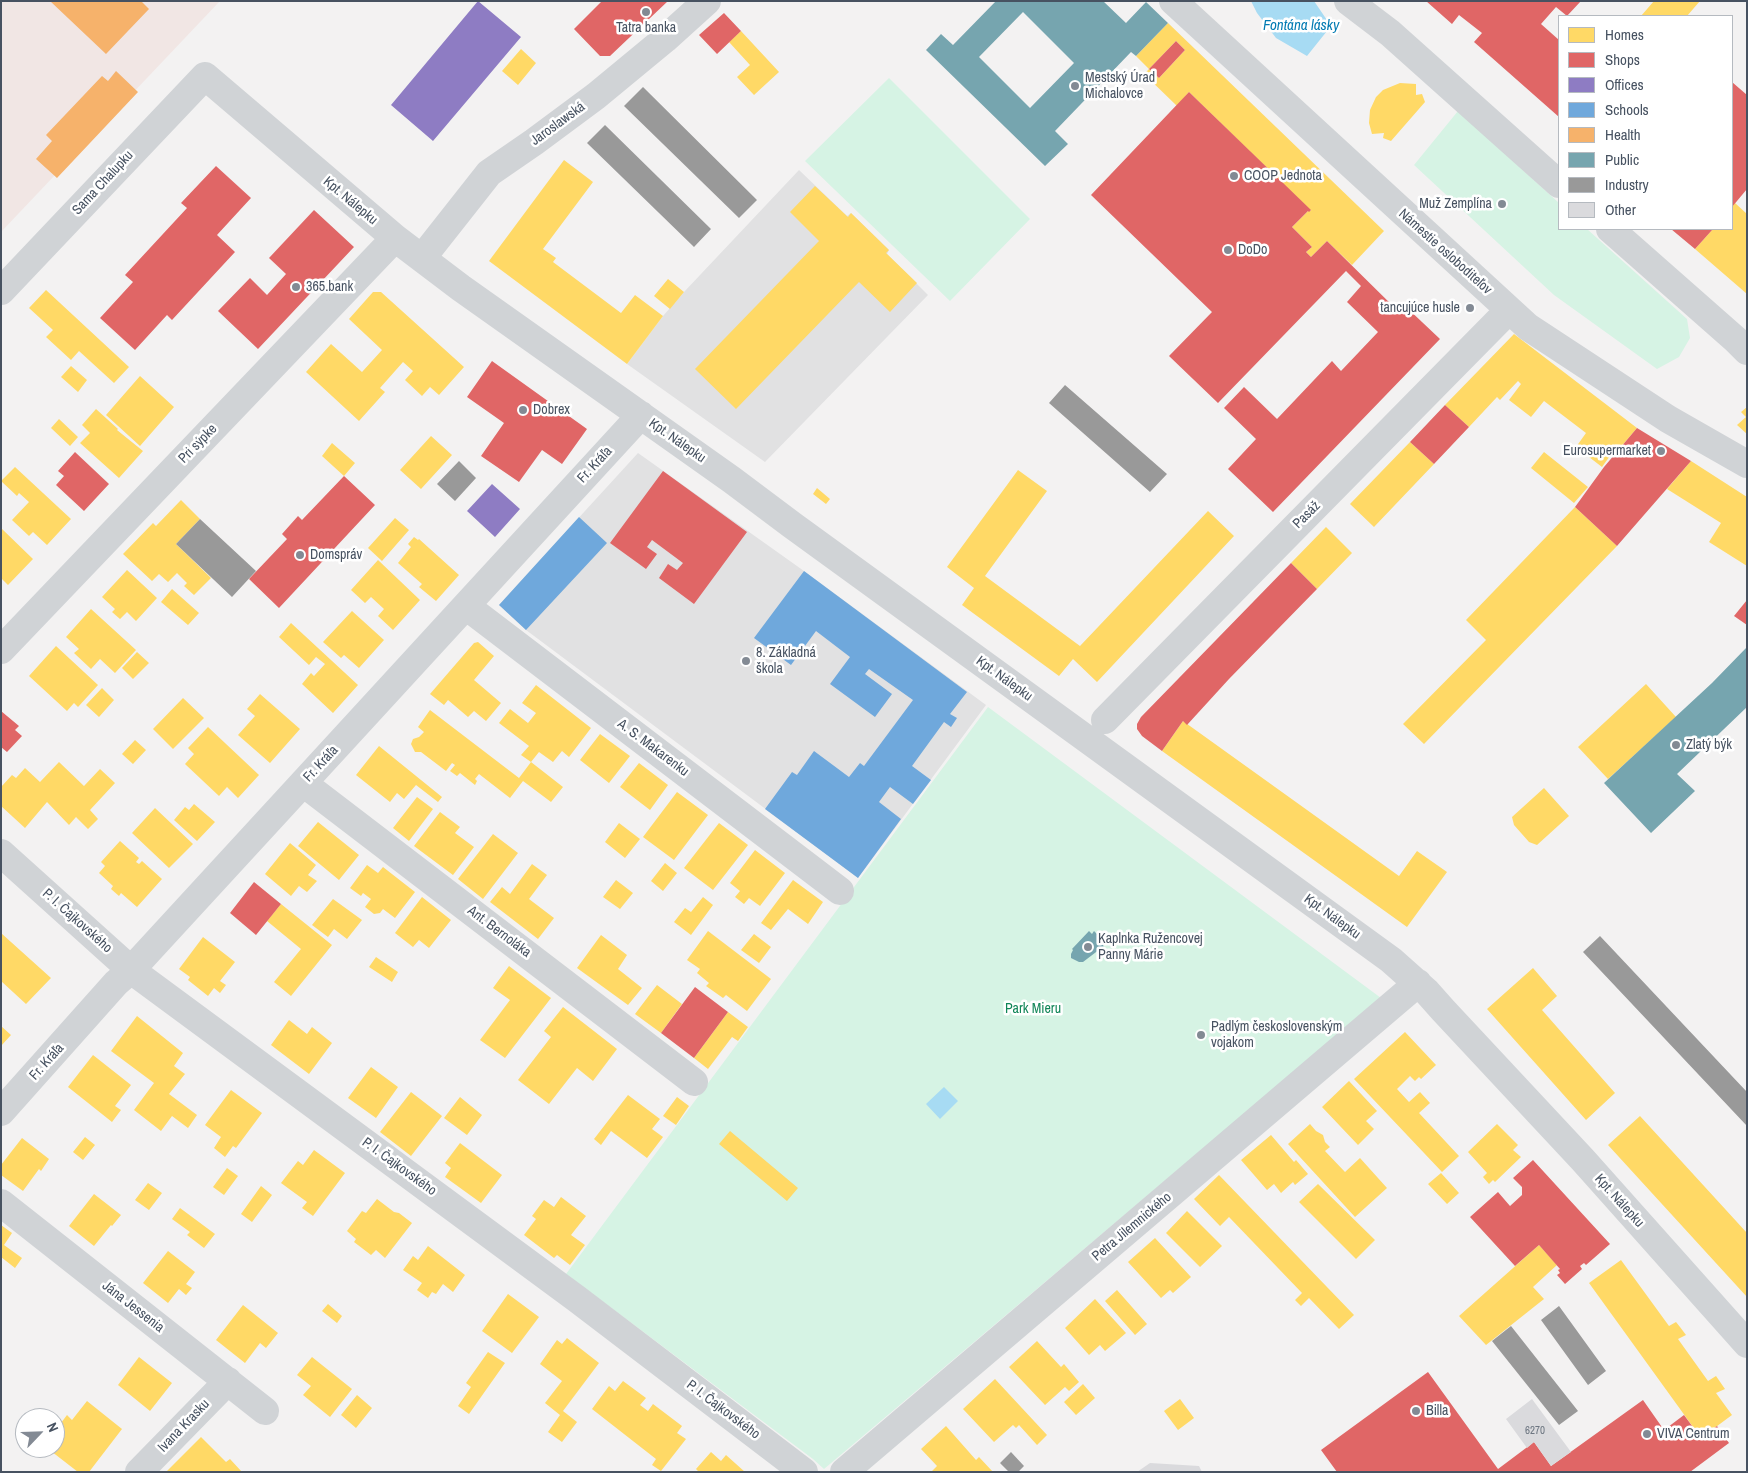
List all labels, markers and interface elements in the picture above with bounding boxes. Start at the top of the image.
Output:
marker: Tatra banka [640,6,652,18]
legend [1558,15,1733,230]
water label: Fontána lásky [1263,17,1339,35]
place label: Tatra banka [616,20,676,36]
text: Homes [1605,24,1644,45]
text: Shops [1605,49,1640,70]
place label: Mestský Úrad Michalovce [1085,70,1155,102]
text: Offices [1605,74,1644,95]
marker: Mestský Úrad Michalovce [1069,80,1081,92]
street label: Jaroslawská [528,99,588,149]
text: Schools [1605,99,1649,120]
text: Health [1605,124,1641,145]
street label: Sama Chalupku [69,147,137,219]
text: Public [1605,149,1639,170]
place label: COOP Jednota [1244,168,1322,184]
marker: COOP Jednota [1228,170,1240,182]
street label: Kpt. Nálepku [319,173,381,229]
text: Industry [1605,174,1649,195]
place label: Muž Zemplína [1419,196,1492,212]
marker: Muž Zemplína [1496,198,1508,210]
text: Other [1605,199,1636,220]
street label: Námestie osloboditeľov [1395,206,1495,298]
place label: DoDo [1238,242,1267,258]
marker: DoDo [1222,244,1234,256]
place label: 365.bank [306,279,353,295]
marker: 365.bank [290,281,302,293]
place label: tancujúce husle [1380,300,1460,316]
marker: tancujúce husle [1464,302,1476,314]
place label: Dobrex [533,402,570,418]
marker: Dobrex [517,404,529,416]
street label: Kpt. Nálepku [645,415,709,467]
street label: Pri sýpke [175,421,221,467]
street label: Fr. Kráľa [574,443,616,487]
place label: Eurosupermarket [1563,443,1651,459]
marker: Eurosupermarket [1655,445,1667,457]
street label: Pasáž [1290,498,1324,532]
place label: Domspráv [310,547,362,563]
marker: Domspráv [294,549,306,561]
place label: 8. Základná škola [756,645,816,678]
street label: Kpt. Nálepku [972,653,1036,705]
marker: 8. Základná škola [740,655,752,667]
street label: A. S. Makarenku [614,716,692,780]
place label: Zlatý býk [1686,737,1732,753]
marker: Zlatý býk [1670,739,1682,751]
street label: Fr. Kráľa [300,742,342,786]
street label: P. I. Čajkovského [39,885,115,957]
street label: Kpt. Nálepku [1300,891,1364,943]
street label: Ant. Bernoláka [464,903,534,961]
place label: Kaplnka Ružencovej Panny Márie [1098,931,1203,964]
marker: Kaplnka Ružencovej Panny Márie [1082,941,1094,953]
park label: Park Mieru [1005,1001,1061,1017]
place label: Padlým československým vojakom [1211,1019,1342,1052]
marker: Padlým československým vojakom [1195,1029,1207,1041]
street label: Fr. Kráľa [26,1040,68,1084]
street label: P. I. Čajkovského [359,1134,439,1200]
street label: Kpt. Nálepku [1591,1171,1647,1231]
street label: Petra Jilemnického [1089,1189,1175,1265]
street label: Jána Jessenia [99,1278,167,1336]
street label: P. I. Čajkovského [683,1377,763,1443]
street label: Ivana Krasku [155,1396,213,1456]
place label: Billa [1426,1403,1448,1419]
marker: Billa [1410,1405,1422,1417]
north arrow [15,1408,65,1458]
text: N [43,1420,63,1435]
house number: 6270 [1525,1424,1545,1438]
place label: VIVA Centrum [1657,1426,1730,1442]
marker: VIVA Centrum [1641,1428,1653,1440]

